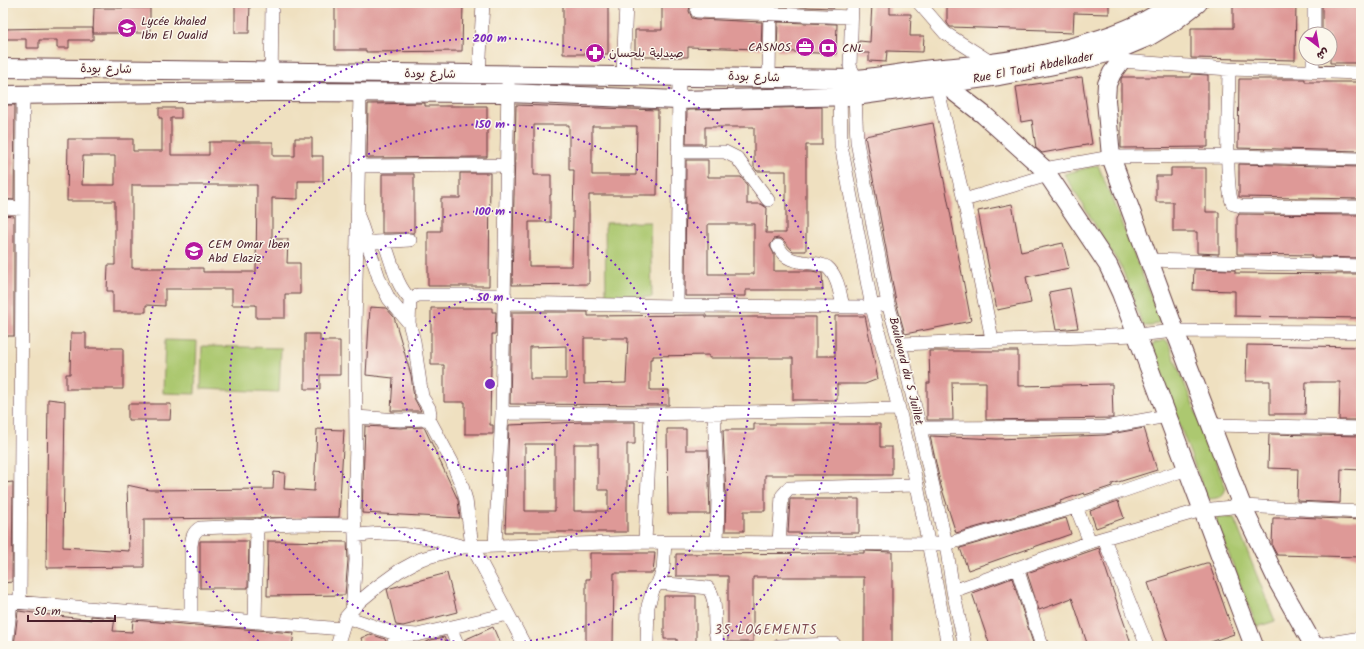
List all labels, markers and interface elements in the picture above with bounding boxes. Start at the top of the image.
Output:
place label: Lycée khaled Ibn El Oualid [141,12,209,45]
school or university icon: Lycée khaled Ibn El Oualid [116,17,138,39]
north arrow [1298,26,1338,66]
text: 200 m [473,29,507,48]
office icon: CASNOS [794,36,816,58]
bank icon: CNL [817,37,839,59]
place label: CASNOS [748,38,792,57]
place label: CNL [842,39,864,58]
pharmacy icon: صيدلية بلحسان [584,42,606,64]
text: ش [1313,43,1332,65]
place label: صيدلية بلحسان [609,44,684,63]
street label: Rue El Touti Abdelkader [971,47,1096,89]
street label: شارع بودة [80,59,132,79]
street label: شارع بودة [404,64,456,84]
street label: شارع بودة [728,67,780,87]
text: 150 m [475,115,505,134]
text: 100 m [475,202,505,221]
place label: CEM Omar Iben Abd Elaziz [208,235,290,268]
school or university icon: CEM Omar Iben Abd Elaziz [183,240,205,262]
text: 50 m [476,288,504,307]
street label: Boulevard du 5 Juillet [883,315,929,427]
centre of rings [483,377,497,391]
scale bar [28,597,115,623]
text: 50 m [34,602,61,621]
district label: 35 LOGEMENTS [715,620,817,641]

